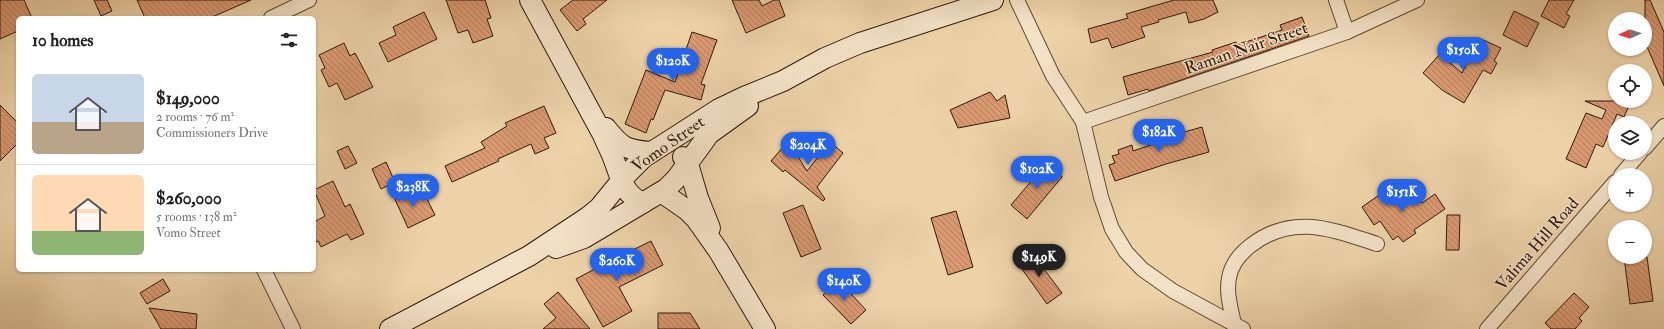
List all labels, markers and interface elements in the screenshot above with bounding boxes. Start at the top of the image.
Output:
north arrow [1608,12,1652,56]
map controls [1608,12,1652,264]
street label: Raman Nair Street [1182,17,1311,79]
icon: filters [278,29,300,51]
text: 10 homes [32,30,93,51]
pin: $150K [1435,37,1491,71]
text: $150K [1446,42,1480,58]
pin: $120K [645,48,701,82]
text: $120K [656,53,690,69]
button: locate [1608,64,1652,108]
text: $149,000 [156,88,220,109]
icon: home [64,90,112,138]
text: 2 rooms · 76 m² [156,109,234,125]
street label: Vomo Street [627,111,709,177]
button: layers [1608,116,1652,160]
pin: $182K [1131,119,1187,153]
text: $182K [1142,124,1176,140]
text: Commissioners Drive [156,125,268,141]
pin: $204K [780,132,836,166]
text: $204K [790,137,826,153]
pin: $102K [1009,156,1065,190]
text: $102K [1020,161,1054,177]
button: + [1608,168,1652,212]
pin: $238K [385,174,441,208]
text: $238K [396,179,430,195]
pin: $151K [1374,179,1430,213]
text: $151K [1386,184,1418,200]
text: $260,000 [156,188,222,209]
icon: home [64,191,112,239]
street label: Valima Hill Road [1491,193,1584,295]
text: 5 rooms · 138 m² [156,209,237,225]
button: − [1608,220,1652,264]
text: Vomo Street [156,225,221,241]
pin: $149K [1011,244,1067,278]
pin: $260K [589,248,645,282]
text: $149K [1022,249,1056,265]
text: $260K [599,253,635,269]
pin: $140K [816,268,872,302]
text: $140K [827,273,861,289]

